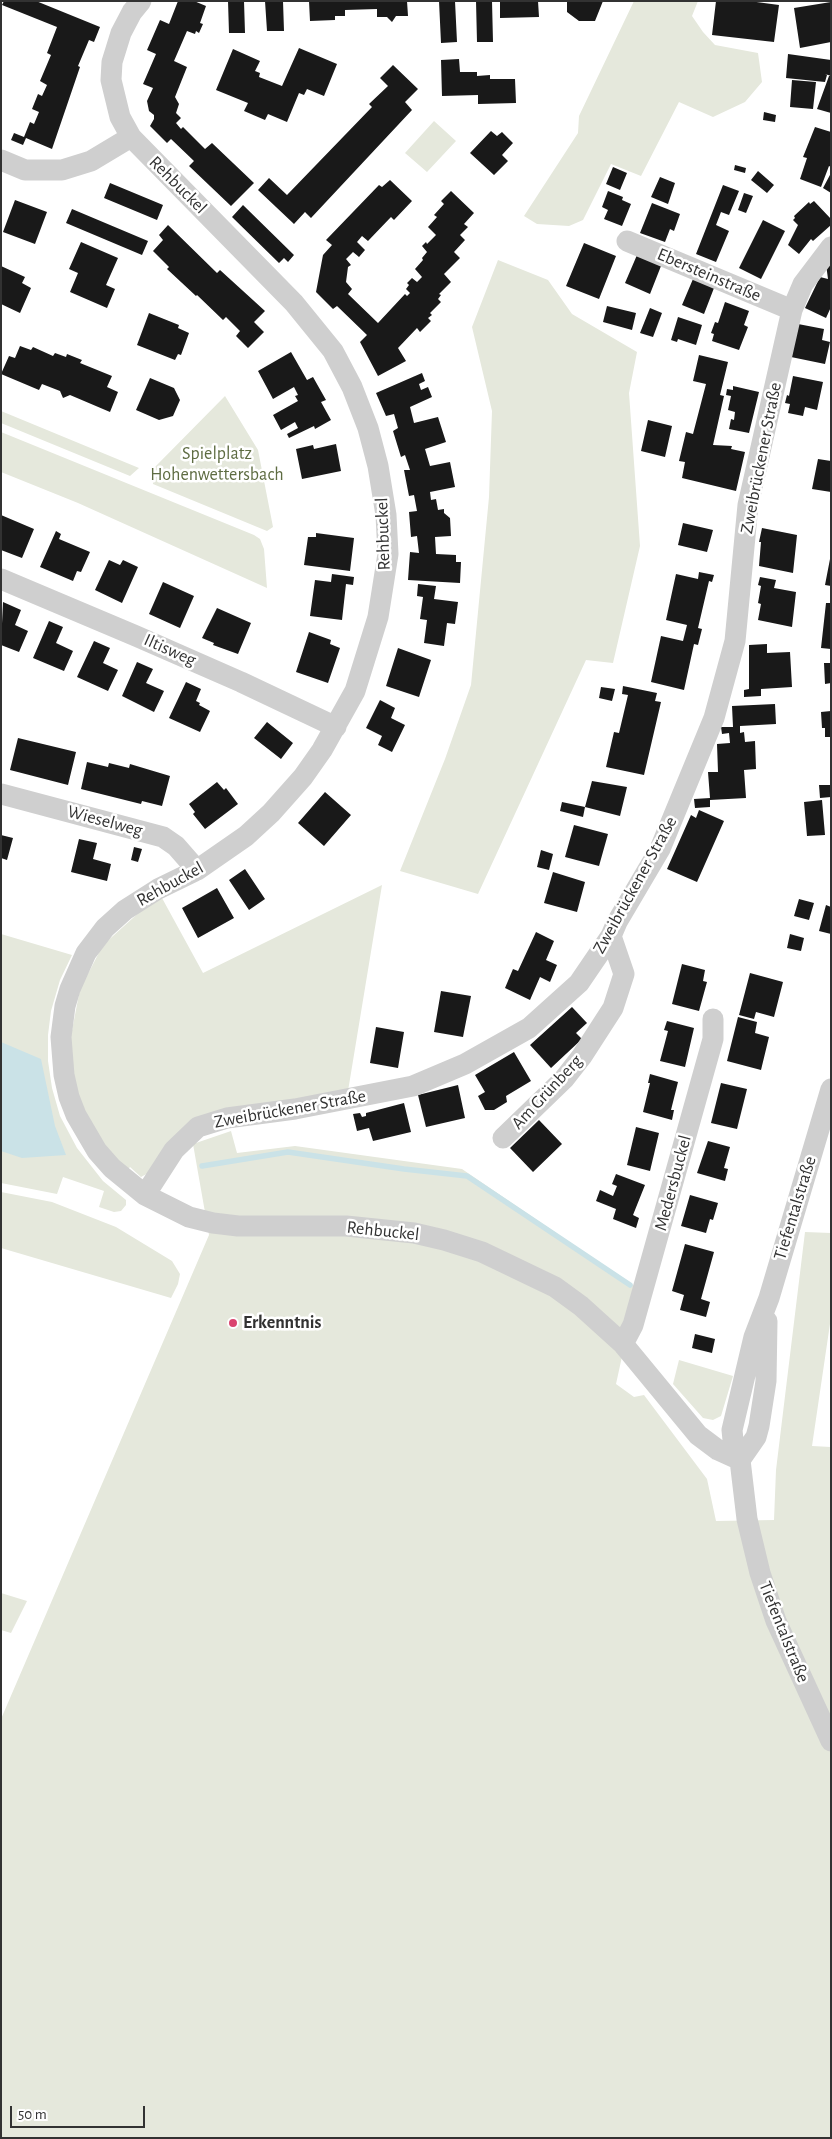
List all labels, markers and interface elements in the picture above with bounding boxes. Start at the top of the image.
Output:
street label: Rehbuckel [145,152,211,218]
street label: Ebersteinstraße [654,243,764,307]
street label: Zweibrückener Straße [736,381,786,535]
park label: Spielplatz Hohenwettersbach [150,443,284,486]
street label: Rehbuckel [371,497,395,571]
street label: Iltisweg [141,629,199,671]
street label: Wieselweg [65,801,145,841]
street label: Zweibrückener Straße [588,813,682,957]
street label: Rehbuckel [133,857,207,911]
street label: Am Grünberg [507,1050,587,1134]
street label: Zweibrückener Straße [212,1085,368,1133]
street label: Medersbuckel [650,1133,696,1233]
street label: Tiefentalstraße [769,1154,821,1262]
street label: Rehbuckel [346,1216,420,1246]
place label: Erkenntnis [243,1312,321,1334]
marker: Erkenntnis [227,1317,239,1329]
street label: Tiefentalstraße [754,1578,814,1686]
scale bar [12,2096,148,2128]
text: 50 m [18,2107,47,2122]

